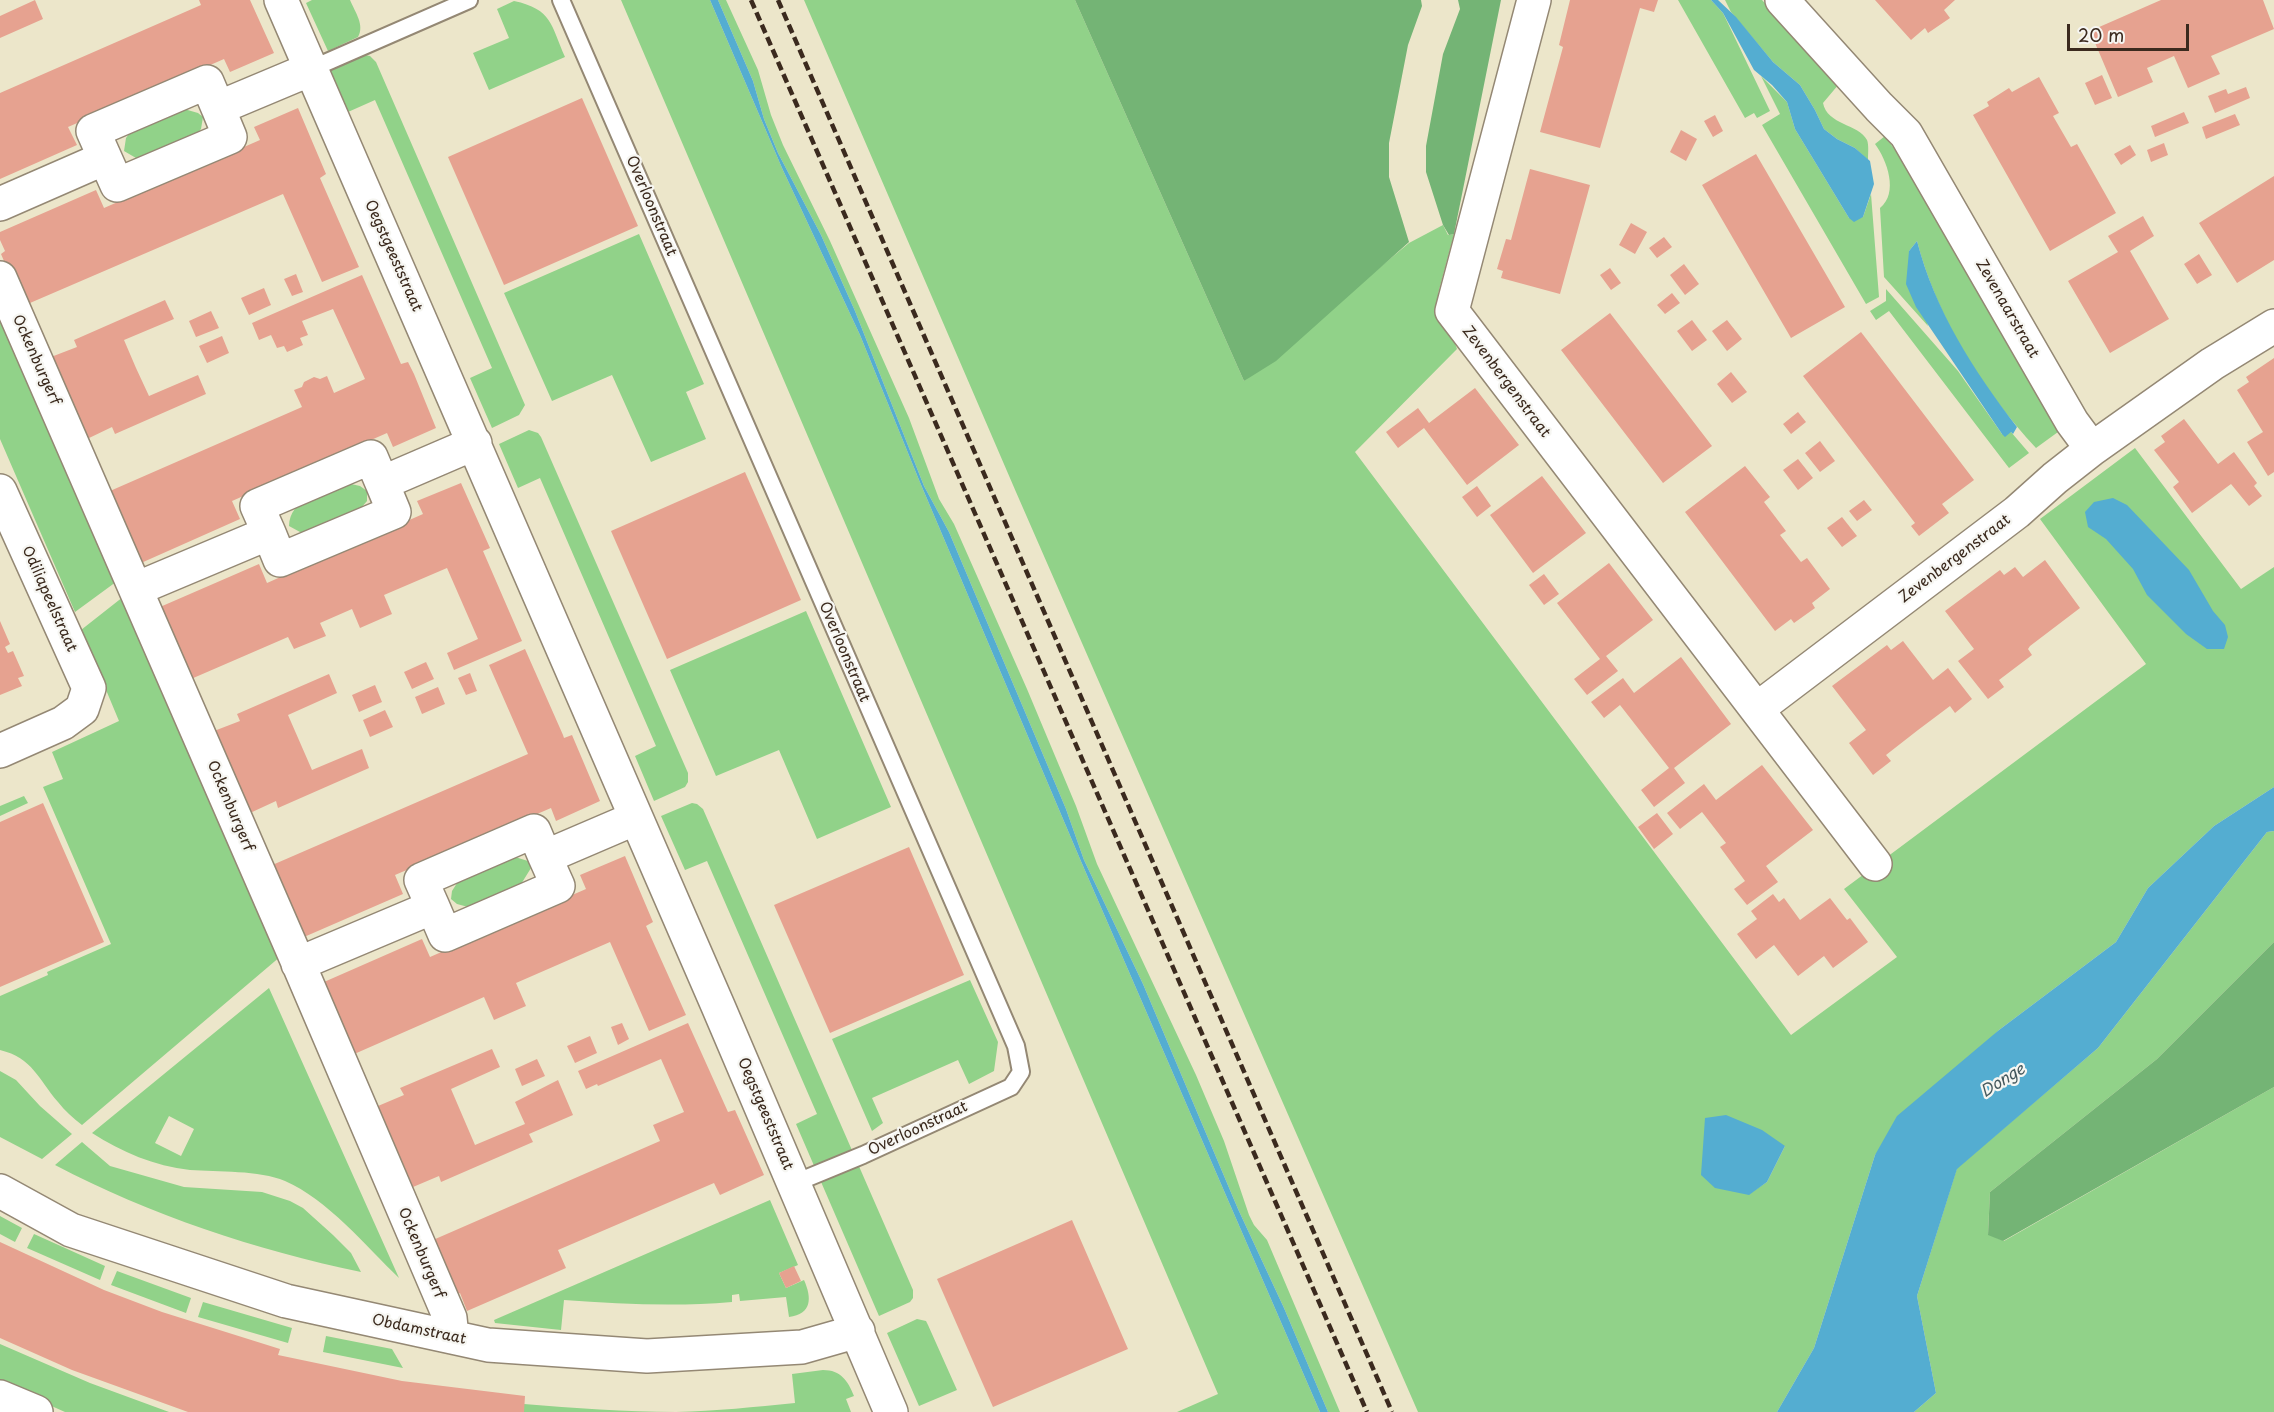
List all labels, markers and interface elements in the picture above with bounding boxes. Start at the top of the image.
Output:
scale bar [2070,12,2192,50]
text: 20 m [2078,21,2124,48]
street label: Overloonstraat [622,153,680,259]
street label: Oegstgeeststraat [360,197,426,315]
street label: Zevenaarstraat [1972,257,2042,361]
street label: Ockenburgerf [8,312,64,408]
street label: Zevenbergenstraat [1458,323,1554,441]
street label: Zevenbergenstraat [1896,511,2014,607]
street label: Odiliapeelstraat [18,543,80,655]
street label: Overloonstraat [815,599,873,705]
street label: Ockenburgerf [203,758,257,854]
street label: Oegstgeeststraat [733,1055,797,1173]
water label: Donge [1977,1060,2029,1102]
street label: Overloonstraat [866,1098,970,1160]
street label: Ockenburgerf [394,1205,448,1301]
street label: Obdamstraat [370,1311,468,1349]

